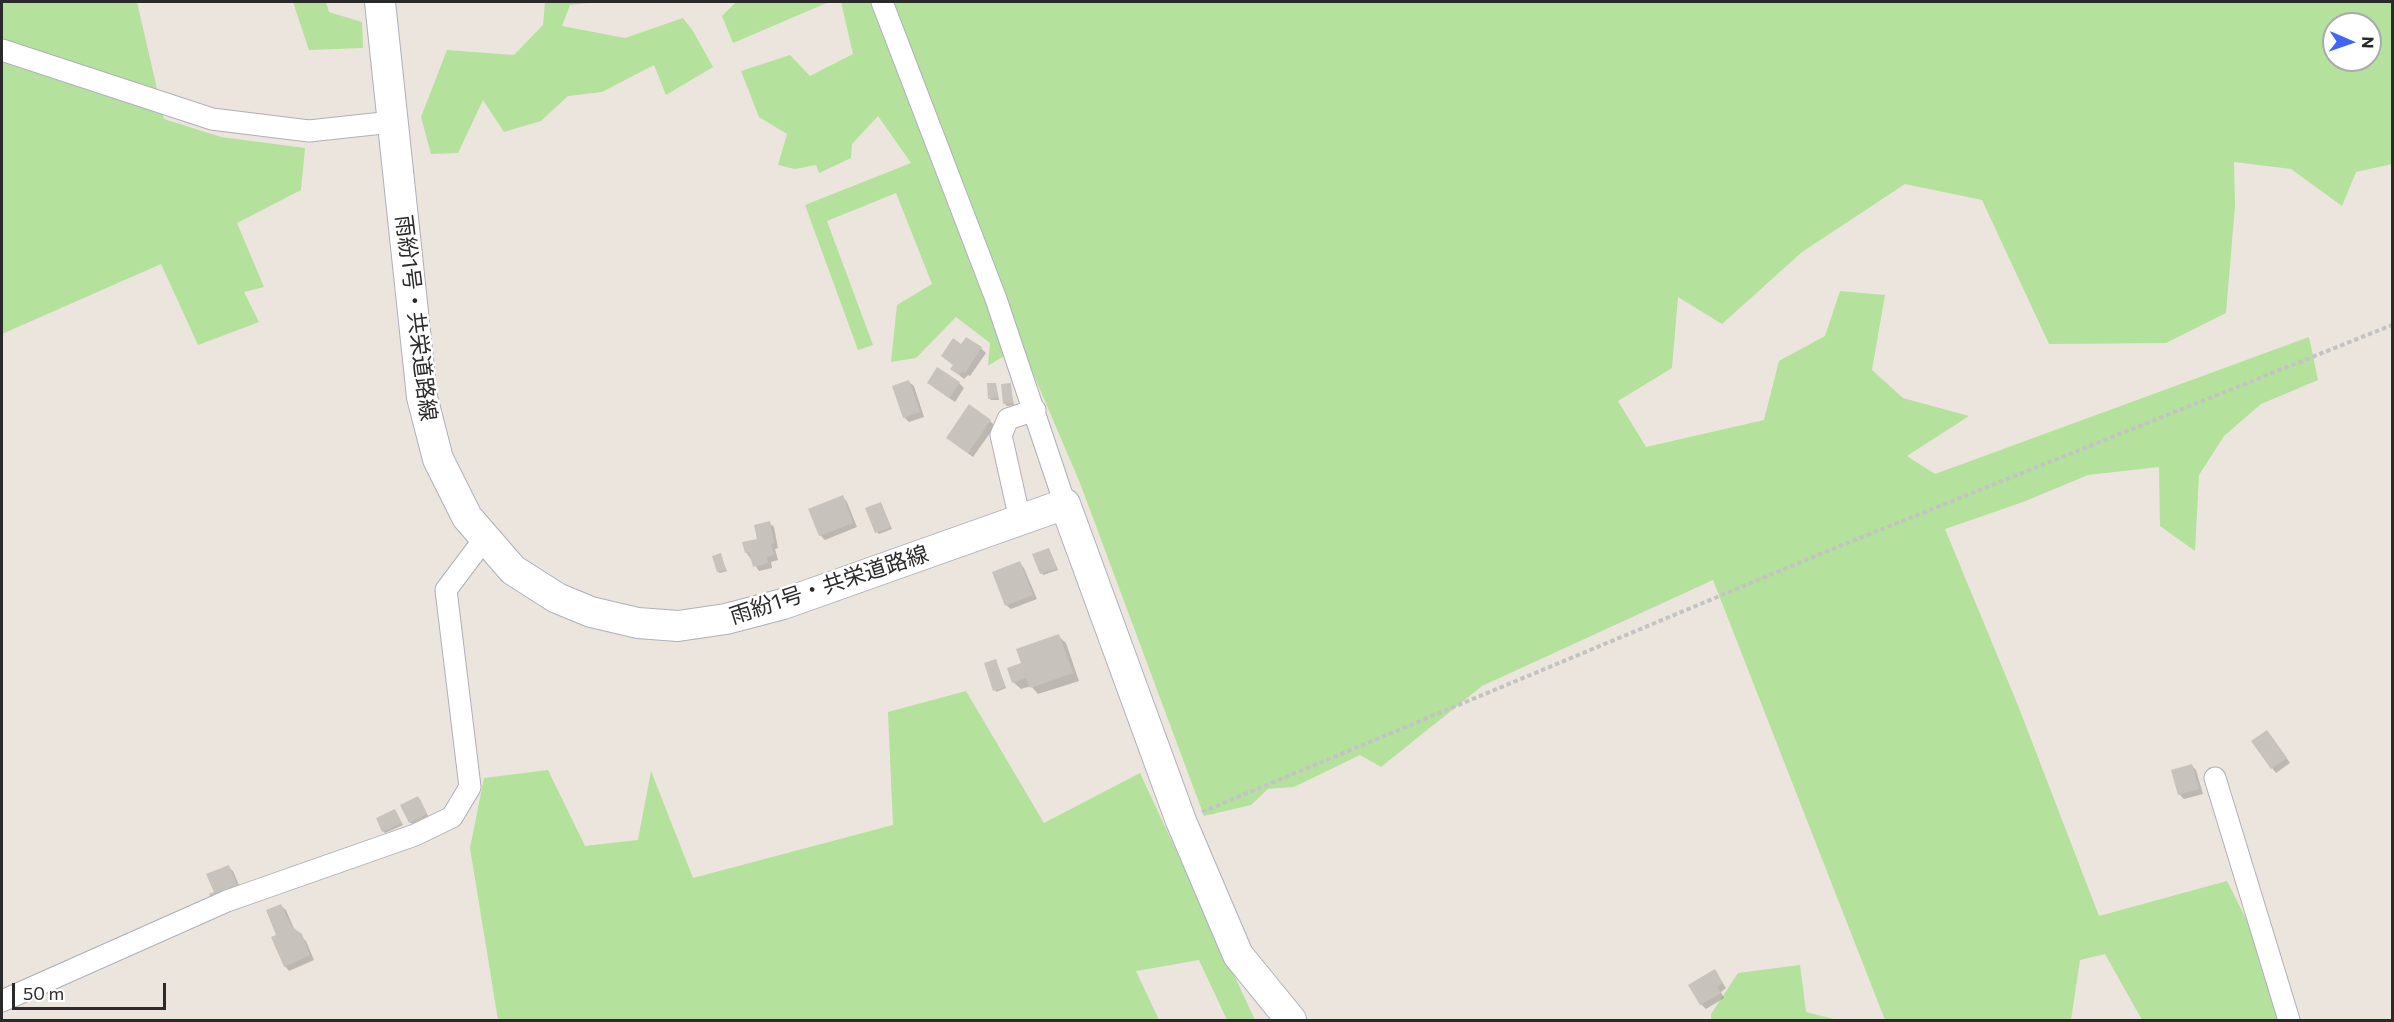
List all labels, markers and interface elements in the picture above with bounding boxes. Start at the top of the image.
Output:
north arrow [2322,12,2382,72]
text: N [2359,36,2378,49]
street label: 雨紛1号・共栄道路線 [390,213,442,423]
street label: 雨紛1号・共栄道路線 [726,540,932,630]
scale bar [15,971,170,1009]
text: 50 m [23,982,64,1004]

